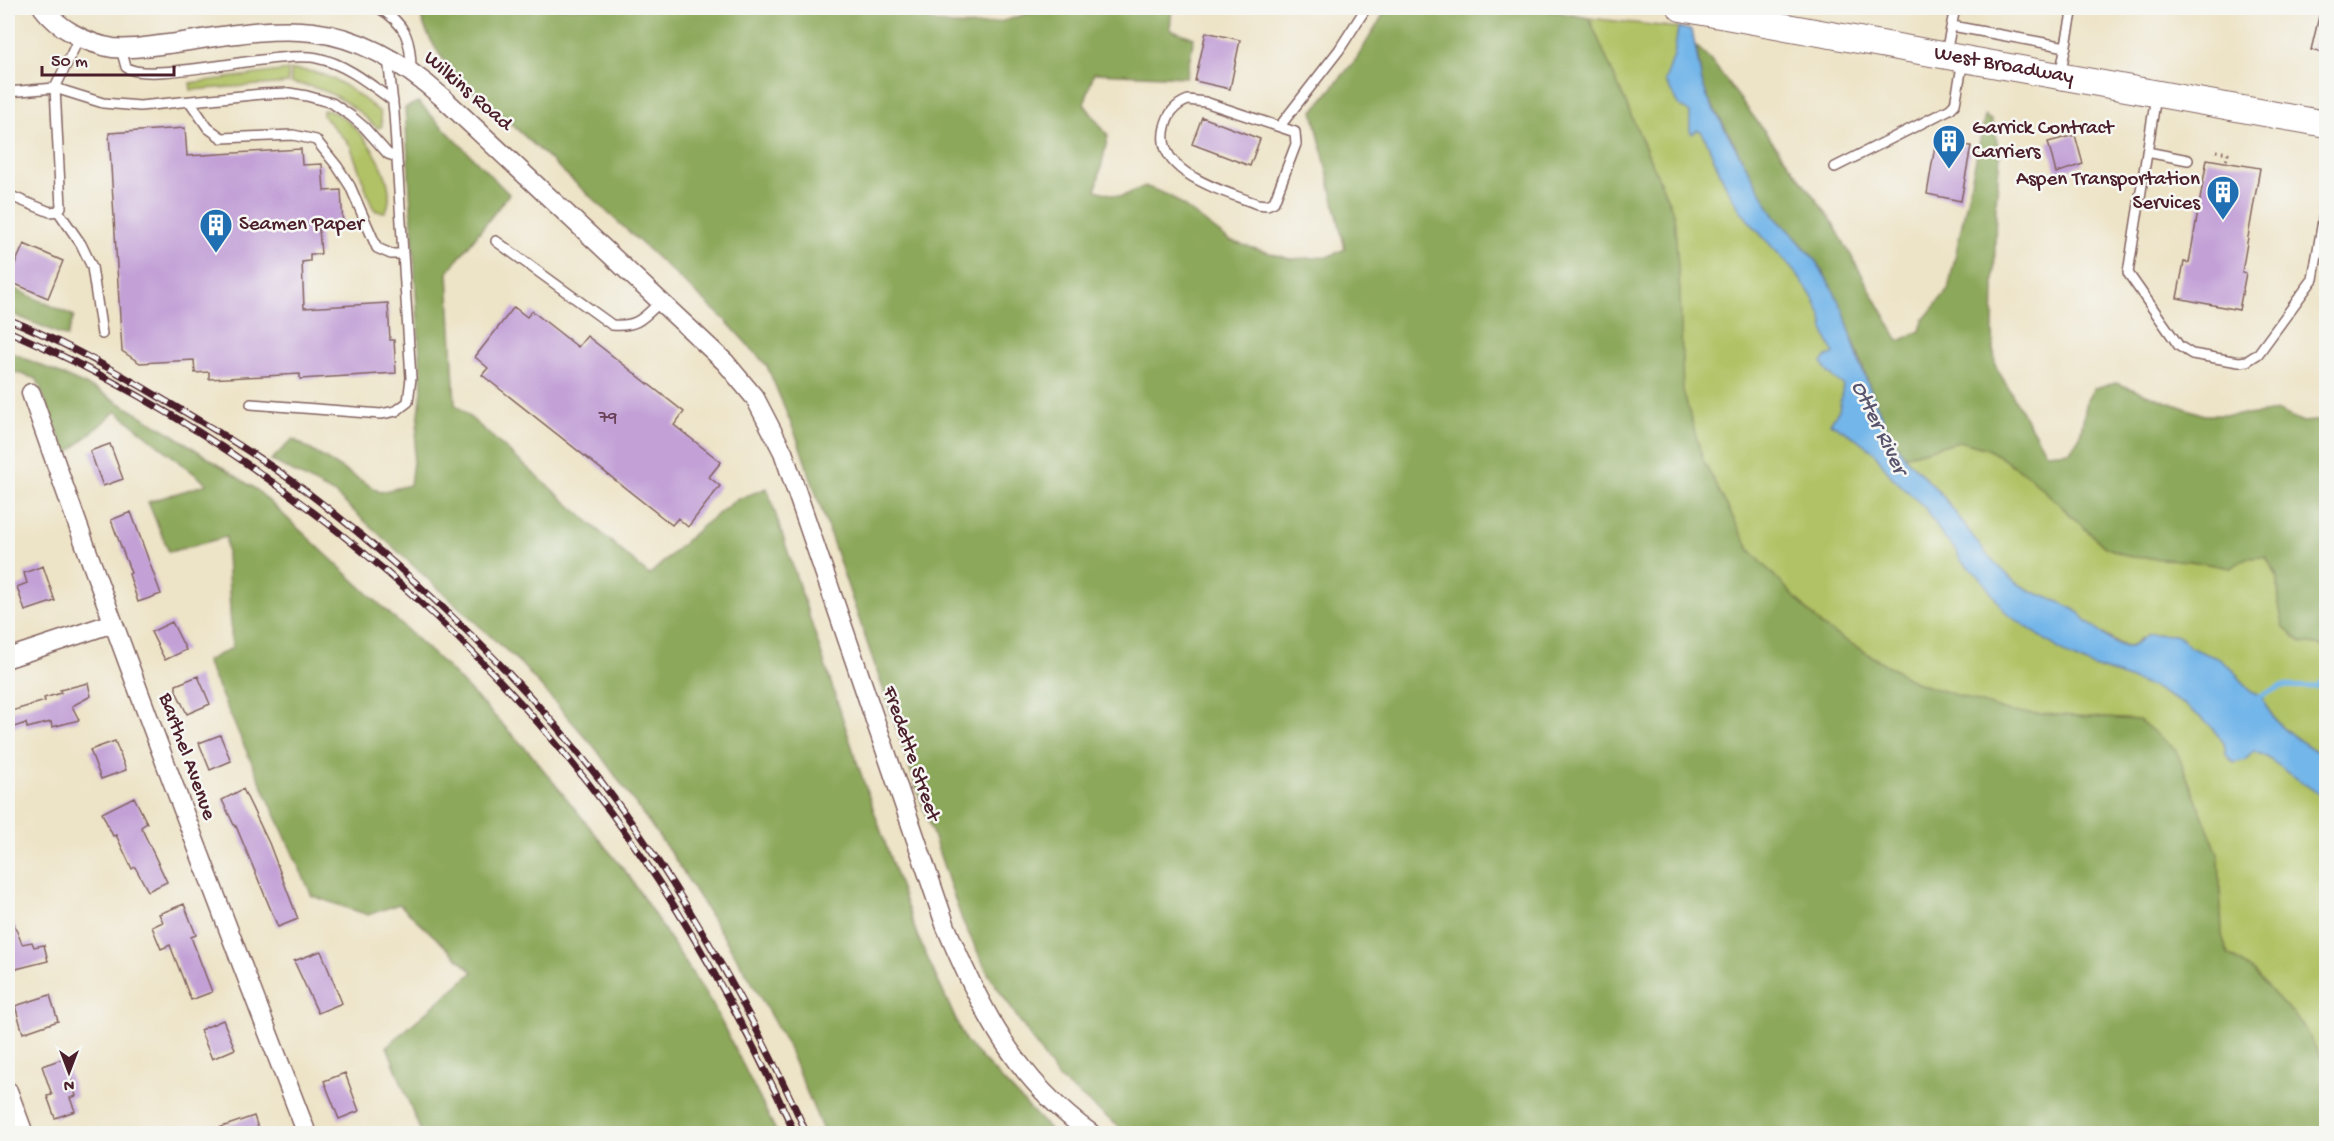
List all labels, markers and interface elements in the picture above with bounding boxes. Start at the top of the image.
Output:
scale bar [42,39,174,77]
street label: West Broadway [1932,41,2076,91]
street label: Wilkins Road [417,47,518,138]
text: 50 m [51,52,88,73]
place label: Garrick Contract Carriers [1972,117,2116,166]
building icon: Garrick Contract Carriers [1931,123,1967,170]
place label: Aspen Transportation Services [2016,168,2201,217]
building icon: Aspen Transportation Services [2205,174,2241,221]
building icon: Seamen Paper [198,207,234,254]
place label: Seamen Paper [239,213,365,238]
water label: Otter River [1844,377,1914,483]
house number: 79 [598,408,617,429]
street label: Fredette Street [875,682,946,827]
street label: Barthel Avenue [151,689,221,825]
north arrow [39,1042,99,1102]
text: N [63,1074,74,1093]

